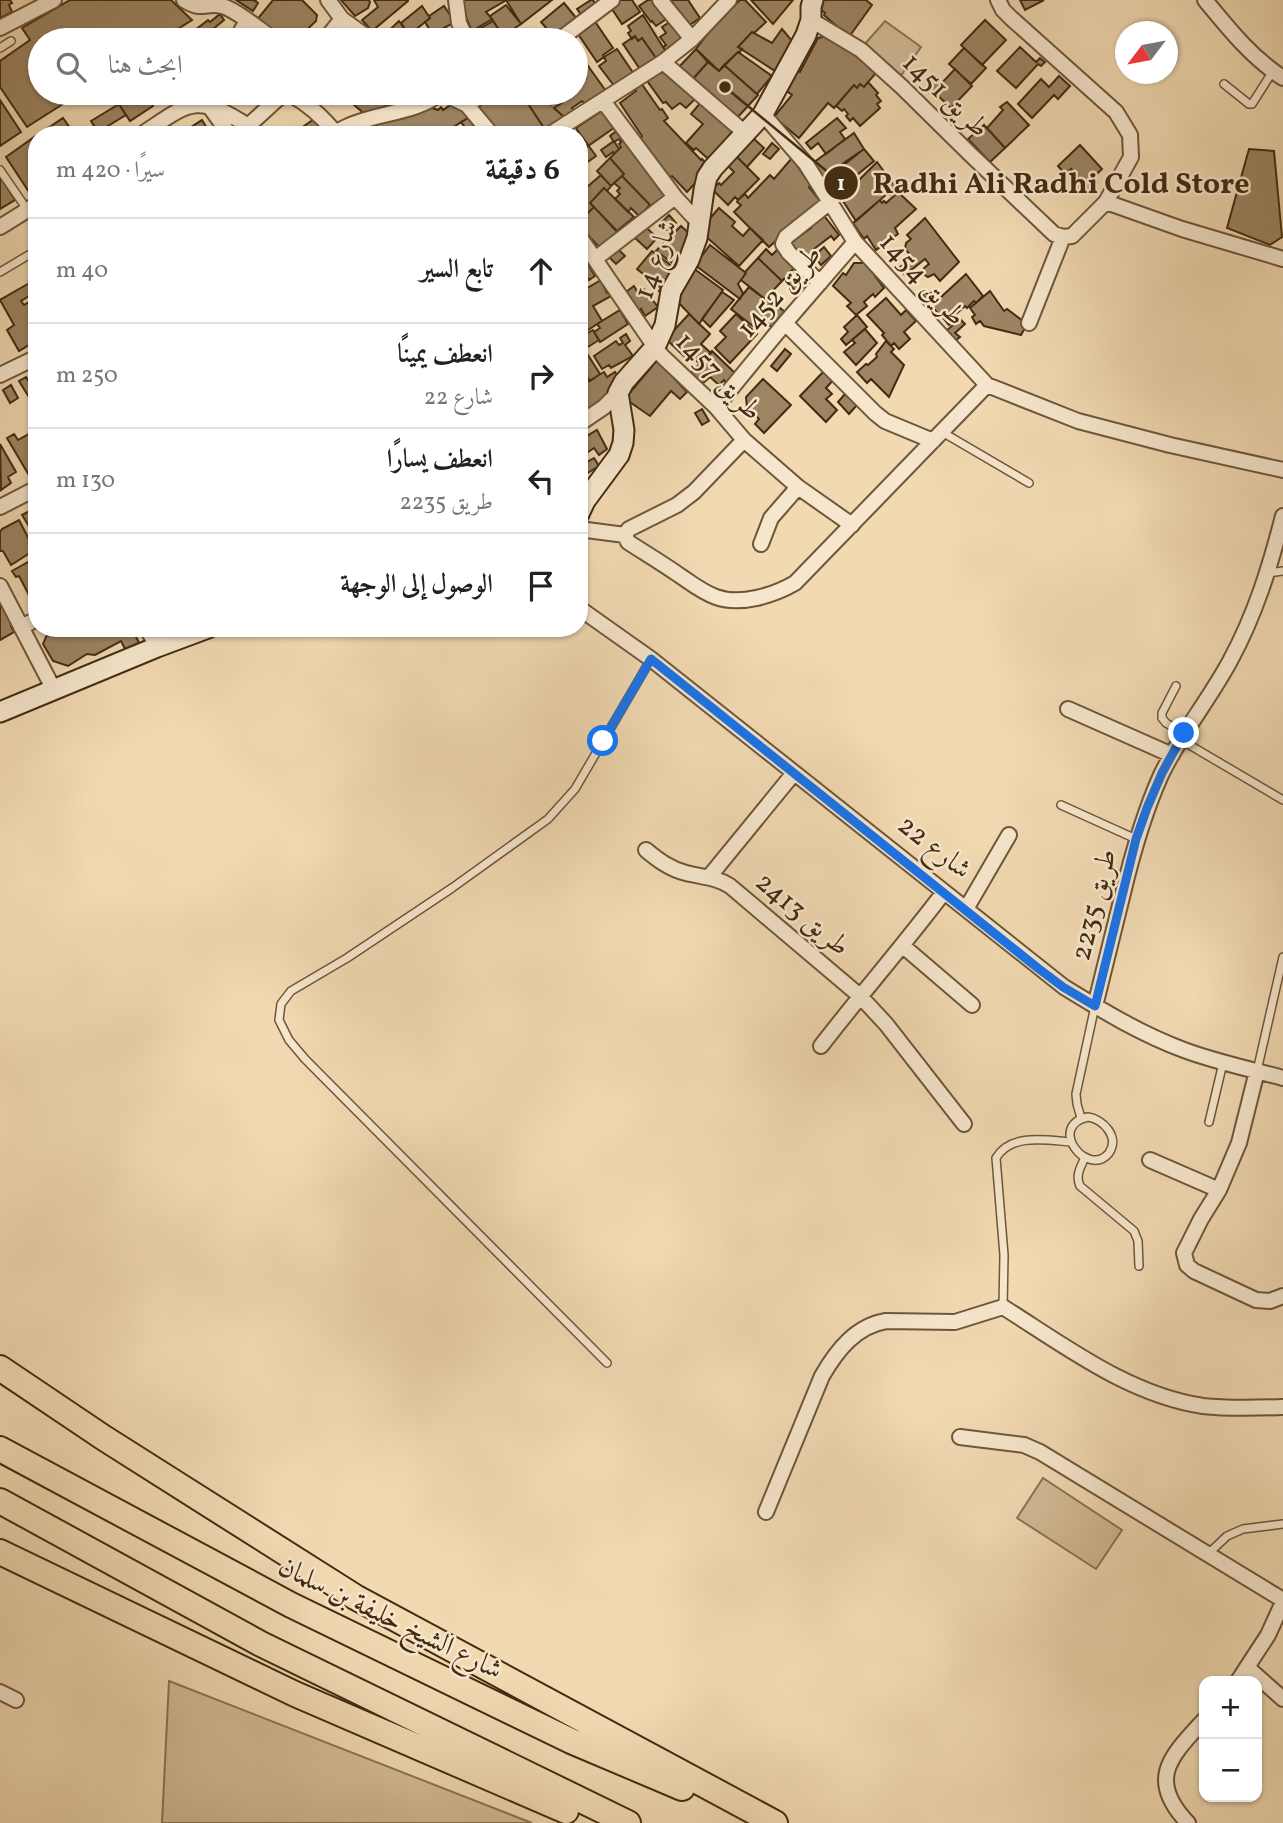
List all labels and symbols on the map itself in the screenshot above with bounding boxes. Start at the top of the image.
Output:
north arrow [1115,21,1178,84]
street label: طريق 1451 [893,44,997,148]
callout: Radhi Ali Radhi Cold Store [824,157,1264,208]
text: Radhi Ali Radhi Cold Store [872,164,1250,206]
text: 1 [837,170,845,199]
street label: شارع 14 [625,215,691,306]
street label: طريق 1454 [869,225,975,335]
street label: طريق 1452 [729,237,831,347]
street label: طريق 1457 [666,324,770,430]
route end [1168,717,1199,748]
route start [587,725,618,756]
street label: شارع 22 [888,807,979,891]
street label: طريق 2235 [1062,845,1128,965]
street label: طريق 2413 [746,864,858,966]
street label: شارع الشيخ خليفة بن سلمان [270,1548,509,1693]

